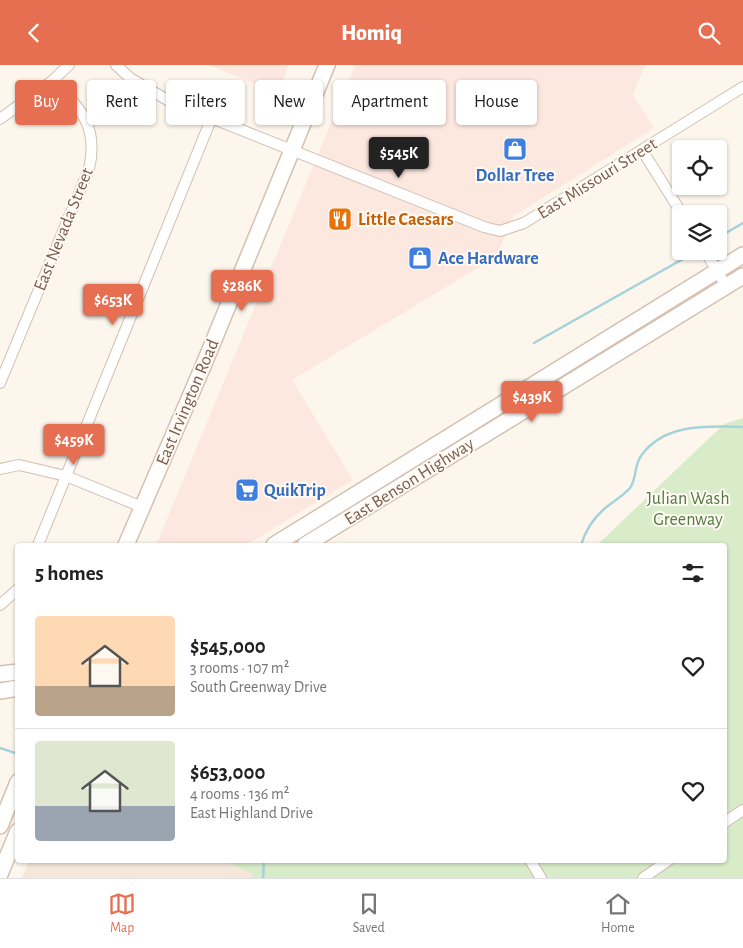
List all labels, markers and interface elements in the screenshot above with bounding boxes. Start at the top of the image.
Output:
icon: back [20,19,48,47]
icon: search [695,19,723,47]
text: Homiq [341,22,402,44]
chip: Buy [15,80,77,125]
chip: Rent [87,80,156,125]
chip: Filters [166,80,245,125]
chip: New [255,80,323,125]
chip: Apartment [333,80,446,125]
chip: House [456,80,537,125]
street label: East Missouri Street [535,135,661,223]
shop icon: Dollar Tree [502,136,528,162]
pin: $545K [364,137,434,179]
map controls [672,140,727,260]
button: locate [672,140,727,195]
text: $545K [380,145,418,161]
street label: East Nevada Street [31,165,97,293]
place label: Dollar Tree [476,167,554,185]
button: layers [672,205,727,260]
restaurant icon: Little Caesars [327,206,353,232]
place label: Little Caesars [358,211,454,229]
shop icon: Ace Hardware [407,245,433,271]
place label: Ace Hardware [438,250,539,268]
pin: $286K [207,269,277,312]
text: $286K [222,278,262,294]
pin: $653K [78,283,148,326]
text: $653K [94,292,132,308]
street label: East Irvington Road [153,337,223,468]
pin: $439K [497,381,567,423]
text: $439K [512,389,552,405]
pin: $459K [39,423,109,466]
text: $459K [54,432,94,448]
street label: East Benson Highway [342,435,478,529]
supermarket icon: QuikTrip [234,477,260,503]
place label: QuikTrip [264,482,326,500]
park label: Julian Wash Greenway [646,490,730,529]
icon: filters [679,559,707,587]
text: 5 homes [35,563,104,584]
icon: home [75,636,135,696]
text: $545,000 [190,636,266,657]
icon: heart [679,652,707,680]
text: 3 rooms · 107 m² [190,660,289,676]
text: South Greenway Drive [190,679,327,695]
icon: home [75,761,135,821]
text: $653,000 [190,762,265,783]
icon: heart [679,777,707,805]
text: 4 rooms · 136 m² [190,786,289,802]
text: East Highland Drive [190,805,313,821]
tab: Map [108,890,136,937]
tab: Saved [353,890,385,937]
tab: Home [601,890,635,937]

